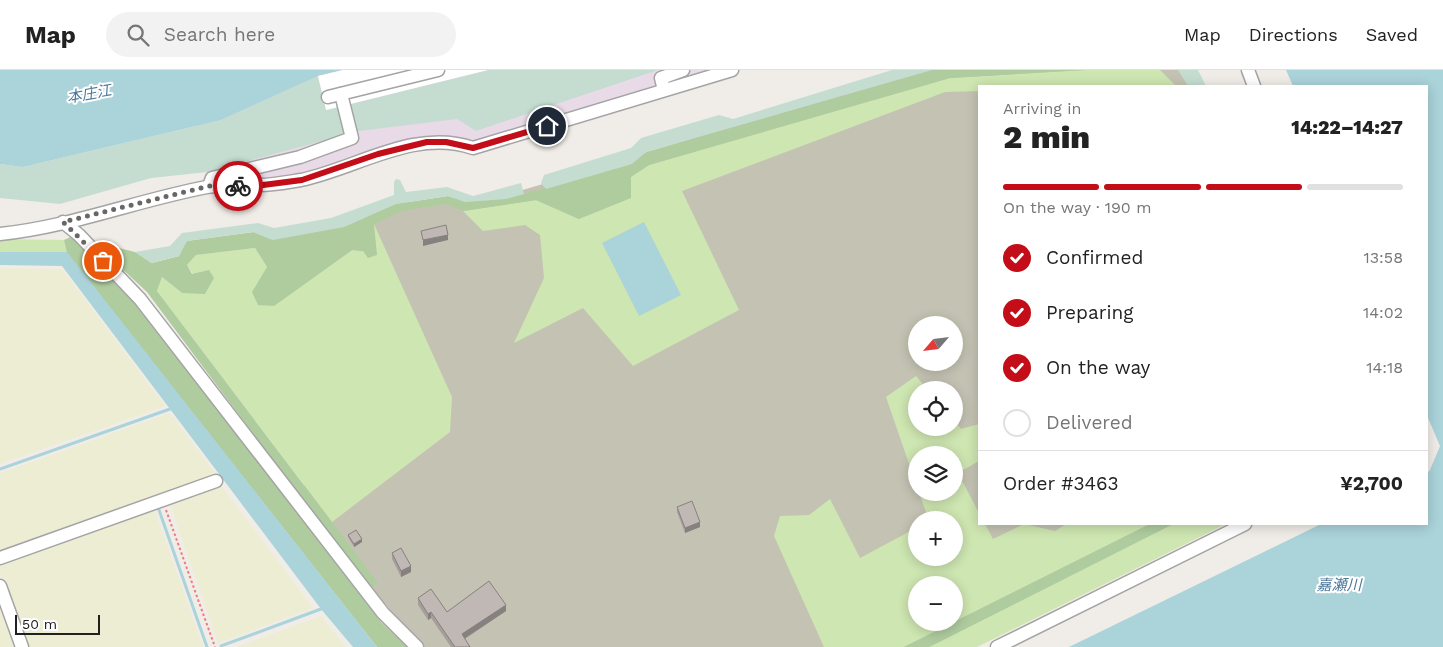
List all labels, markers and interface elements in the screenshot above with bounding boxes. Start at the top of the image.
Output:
search box [106,12,456,57]
text: Map [25,21,76,49]
icon: search [124,21,152,49]
text: Search here [164,23,275,46]
text: Map [1184,24,1221,45]
text: Directions [1249,24,1338,45]
text: Saved [1366,24,1418,45]
water label: 本庄江 [65,81,115,107]
text: Arriving in [1003,99,1081,118]
pin [526,105,568,147]
icon: home [533,112,561,140]
text: 14:22–14:27 [1291,116,1403,139]
text: 2 min [1003,118,1090,156]
courier [213,161,263,211]
icon: bike [224,172,252,200]
text: On the way · 190 m [1003,198,1152,217]
pin [82,240,124,282]
icon: check [1003,244,1031,272]
text: Confirmed [1046,246,1143,269]
icon: bag [89,247,117,275]
text: 13:58 [1364,248,1403,267]
icon: check [1003,299,1031,327]
text: Preparing [1046,301,1133,324]
text: 14:02 [1363,303,1403,322]
north arrow [908,316,962,371]
map controls [908,316,963,631]
icon: check [1003,354,1031,382]
text: On the way [1046,356,1150,379]
text: 14:18 [1366,358,1403,377]
button: locate [908,381,963,436]
text: Delivered [1046,411,1133,434]
button: layers [908,446,963,501]
text: Order #3463 [1003,472,1119,495]
text: ¥2,700 [1340,472,1403,495]
button: + [908,511,963,566]
button: − [908,576,963,631]
water label: 嘉瀬川 [1316,576,1363,594]
scale bar [15,612,100,635]
text: 50 m [22,616,57,632]

